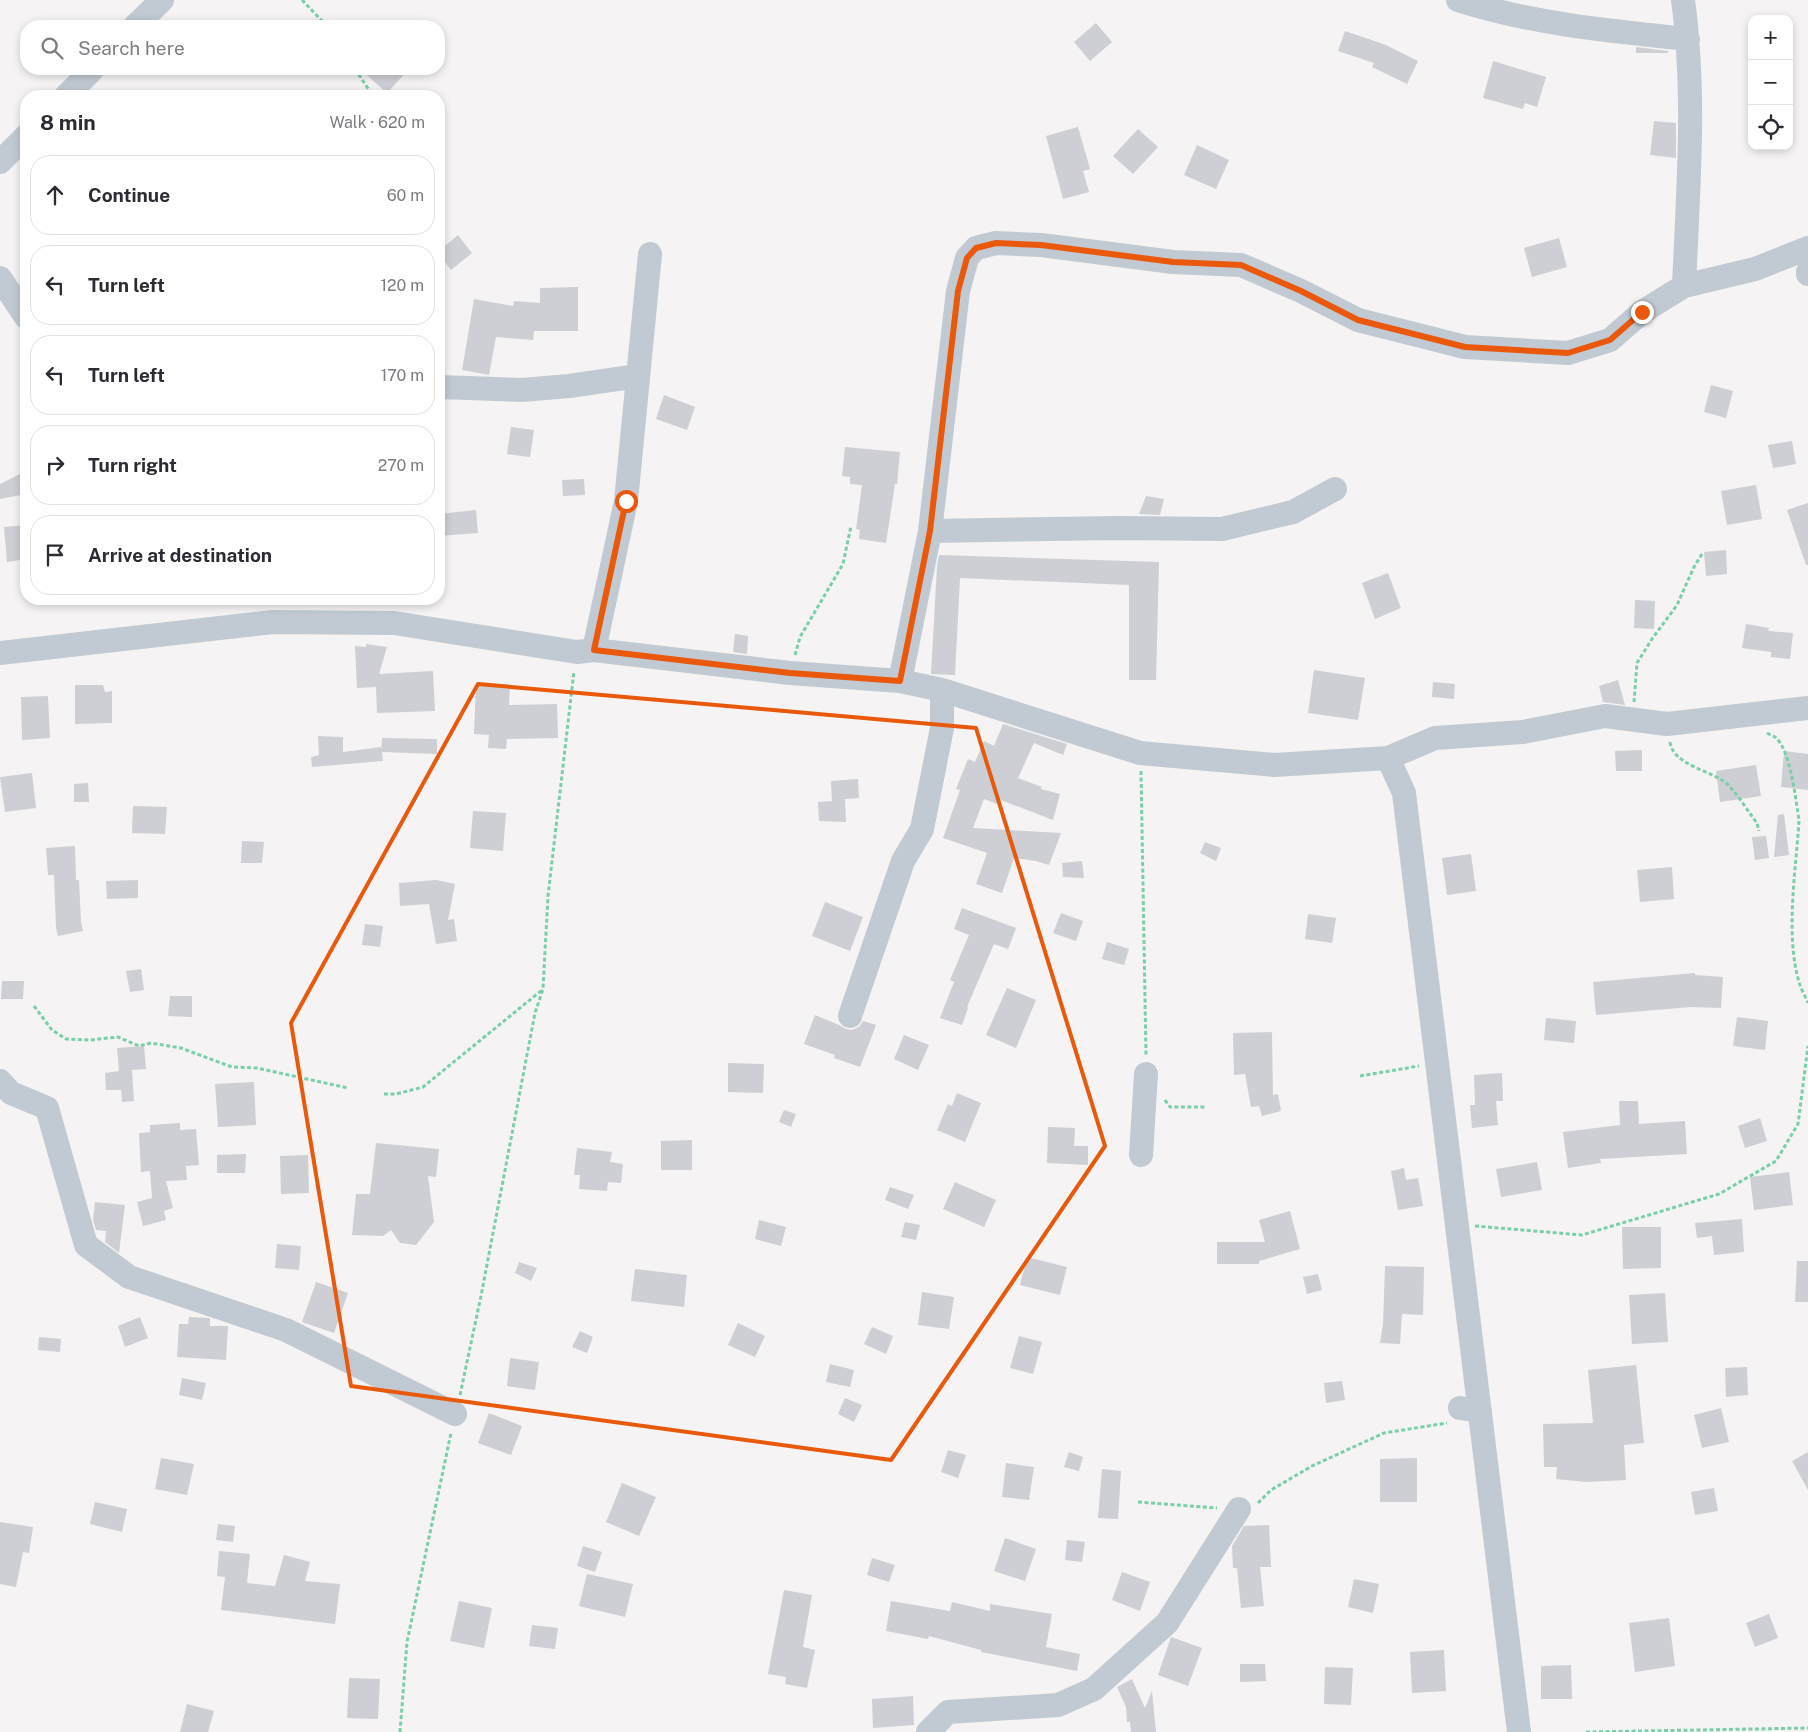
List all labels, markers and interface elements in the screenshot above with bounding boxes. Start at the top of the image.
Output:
map controls [1748,15,1793,150]
button: + [1748,15,1793,60]
search box [20,20,445,75]
icon: search [38,34,66,62]
text: Search here [78,37,185,59]
button: − [1748,60,1793,105]
button: locate [1748,105,1793,150]
text: 8 min [40,110,96,135]
text: Walk · 620 m [329,113,425,132]
icon: ahead [41,181,69,209]
text: Continue [88,184,170,206]
text: 60 m [387,186,424,205]
icon: left [41,271,69,299]
text: Turn left [88,274,165,296]
text: 120 m [380,276,424,295]
route end [1631,301,1654,324]
icon: left [41,361,69,389]
text: Turn left [88,364,165,386]
text: 170 m [381,366,424,385]
icon: right [41,451,69,479]
text: Turn right [88,454,177,476]
text: 270 m [378,456,424,475]
route start [615,490,638,513]
icon: arrive [41,541,69,569]
text: Arrive at destination [88,544,272,566]

